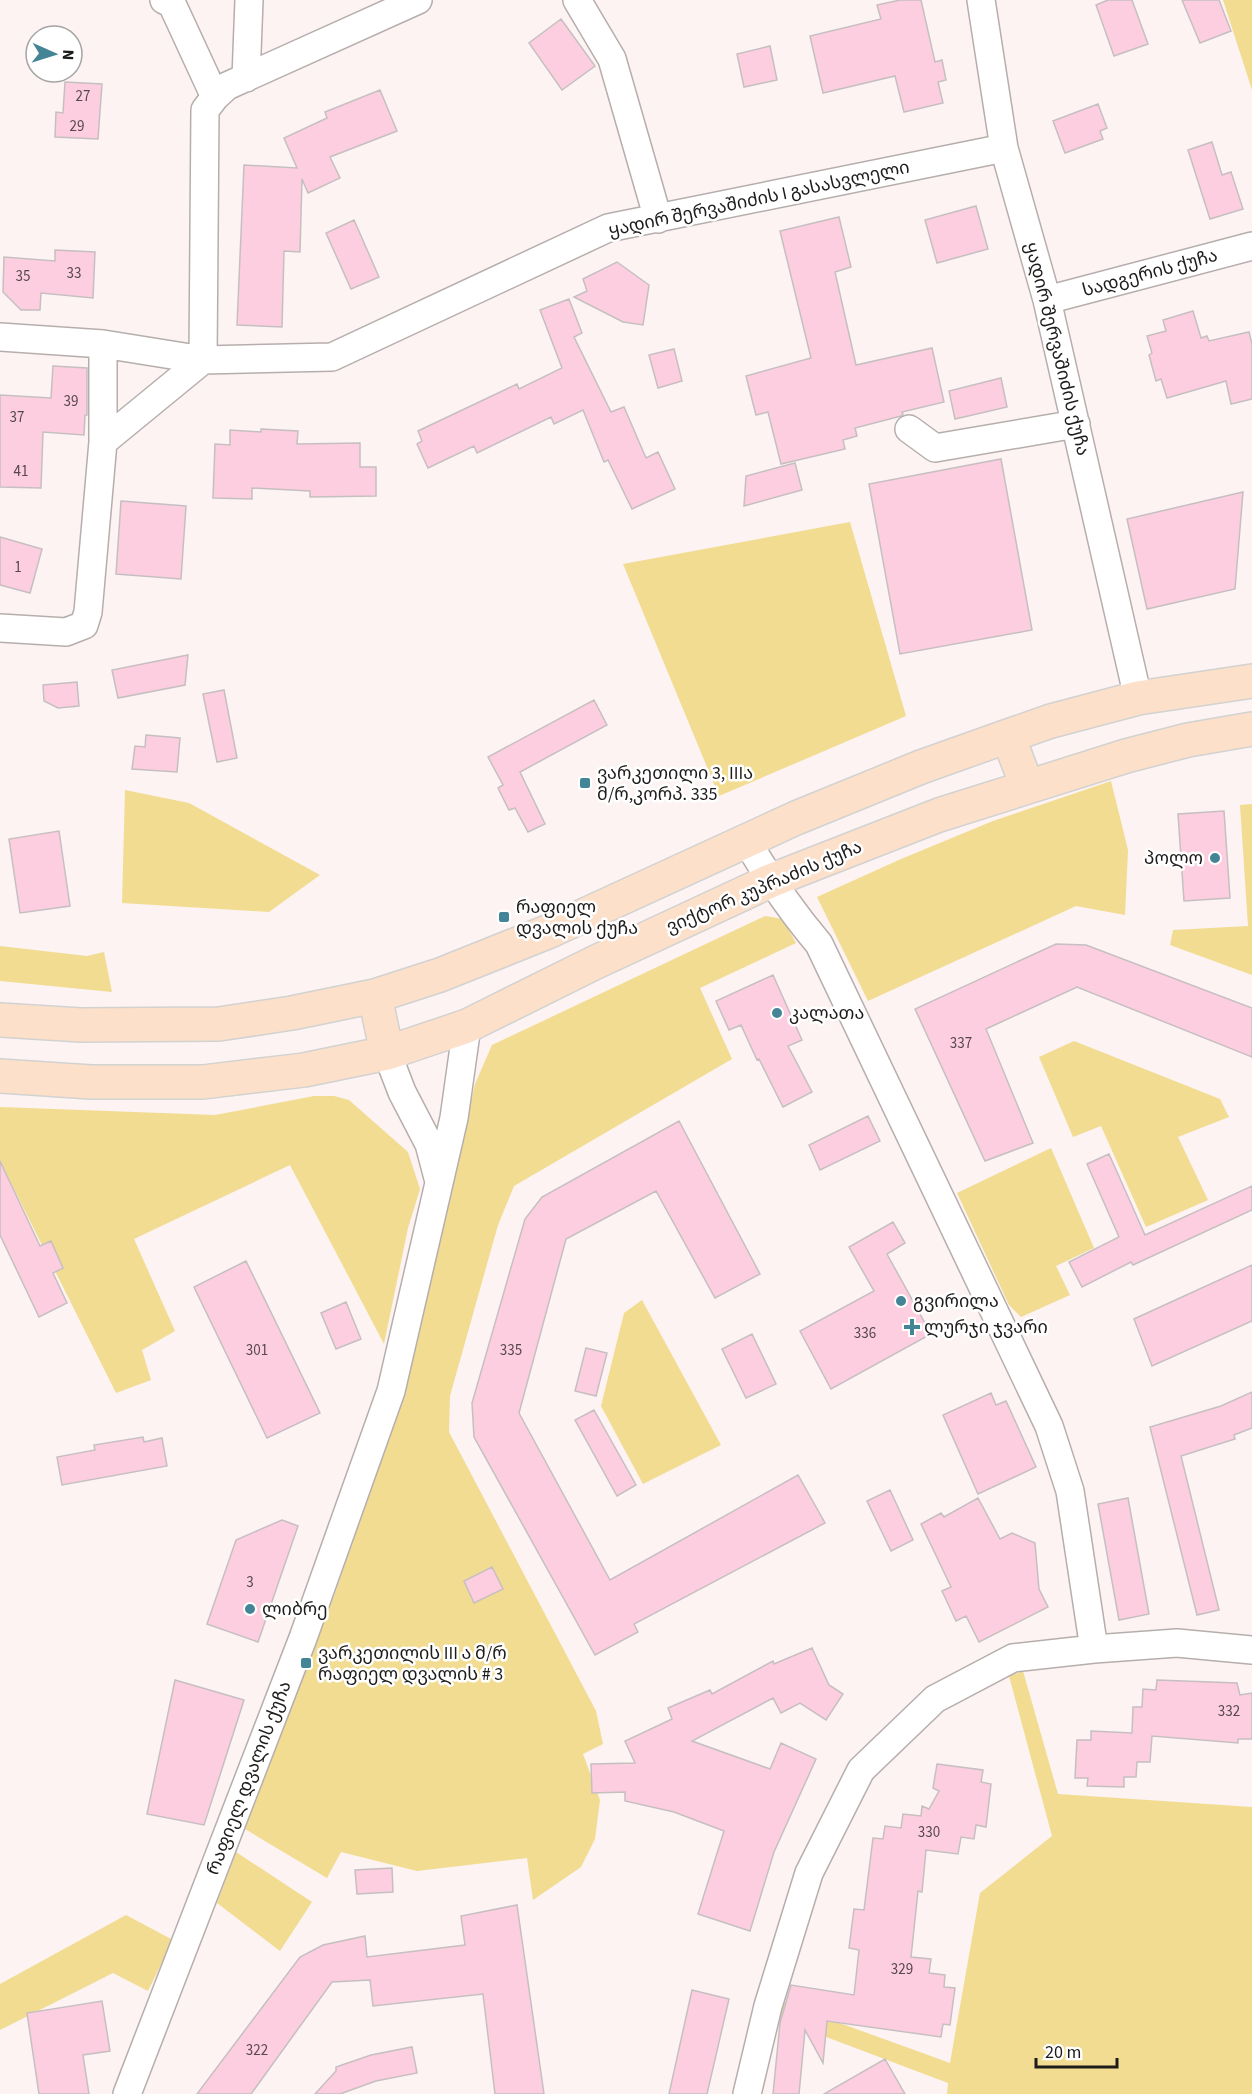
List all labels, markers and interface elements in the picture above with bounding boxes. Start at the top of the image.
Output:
north arrow [24,24,84,84]
text: N [57,49,79,61]
house number: 27 [76,86,90,107]
house number: 29 [70,116,84,137]
street label: ყადირ შერვაშიძის I გასასვლელი [606,155,912,243]
street label: ყადირ შერვაშიძის ქუჩა [1018,240,1096,458]
street label: სადგერის ქუჩა [1080,243,1220,303]
house number: 33 [67,263,81,284]
house number: 35 [16,266,30,287]
house number: 39 [64,391,78,412]
house number: 37 [10,407,24,428]
house number: 41 [14,461,28,482]
house number: 1 [14,557,22,578]
place label: ვარკეთილი 3, IIIა მ/რ,კორპ. 335 [597,761,753,807]
marker: ვარკეთილი 3, IIIა მ/რ,კორპ. 335 [578,776,592,790]
street label: ვიქტორ კუპრაძის ქუჩა [662,834,866,940]
place label: პოლო [1144,846,1203,871]
marker: პოლო [1208,851,1222,865]
place label: რაფიელ დვალის ქუჩა [516,895,638,941]
marker: რაფიელ დვალის ქუჩა [497,910,511,924]
place label: კალათა [789,1001,864,1026]
marker: კალათა [770,1006,784,1020]
house number: 337 [950,1033,972,1054]
place label: გვირილა [913,1289,999,1314]
marker: გვირილა [894,1294,908,1308]
place label: ლურჯი ჯვარი [924,1315,1048,1340]
marker: ლურჯი ჯვარი [905,1320,919,1334]
house number: 336 [854,1323,876,1344]
house number: 301 [246,1340,268,1361]
house number: 335 [500,1340,522,1361]
house number: 3 [246,1572,254,1593]
place label: ლიბრე [262,1597,328,1622]
marker: ლიბრე [243,1602,257,1616]
place label: ვარკეთილის III ა მ/რ რაფიელ დვალის # 3 [318,1641,507,1687]
marker: ვარკეთილის III ა მ/რ რაფიელ დვალის # 3 [299,1656,313,1670]
street label: რაფიელ დვალის ქუჩა [200,1677,298,1879]
house number: 332 [1218,1701,1240,1722]
house number: 330 [918,1822,940,1843]
house number: 329 [891,1959,913,1980]
scale bar [1036,2031,1117,2069]
house number: 322 [246,2040,268,2061]
text: 20 m [1045,2040,1081,2065]

